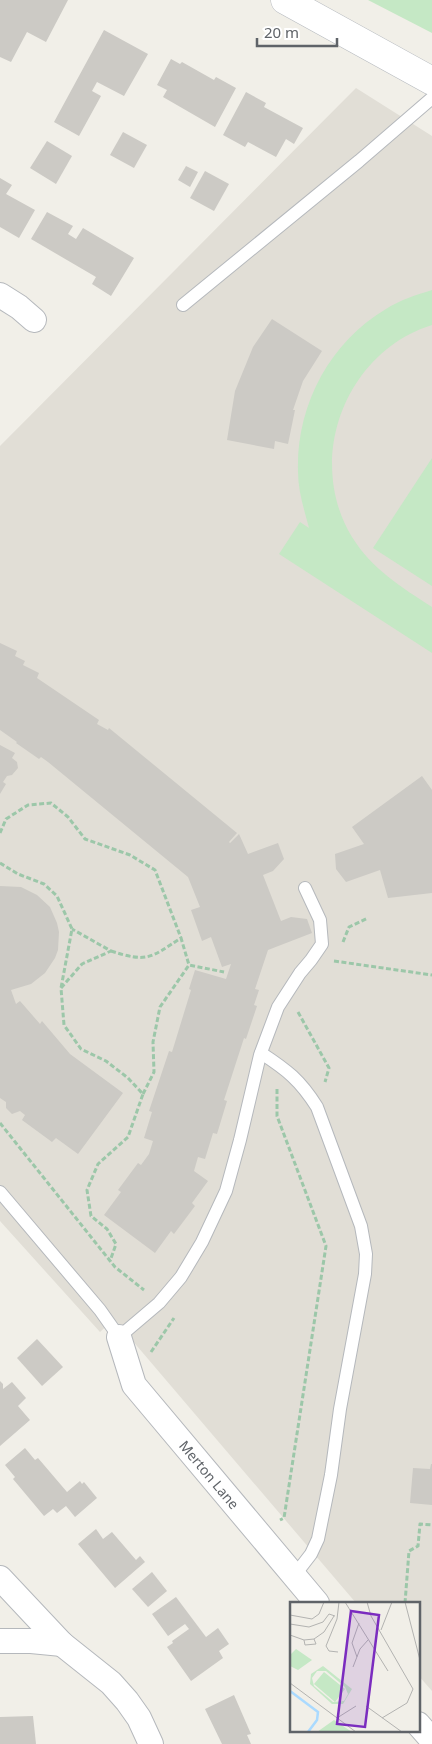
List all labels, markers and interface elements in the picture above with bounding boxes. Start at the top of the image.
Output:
scale bar [257,15,337,47]
text: 20 m [264,22,299,42]
street label: Merton Lane [175,1436,244,1513]
inset map [290,1602,420,1732]

